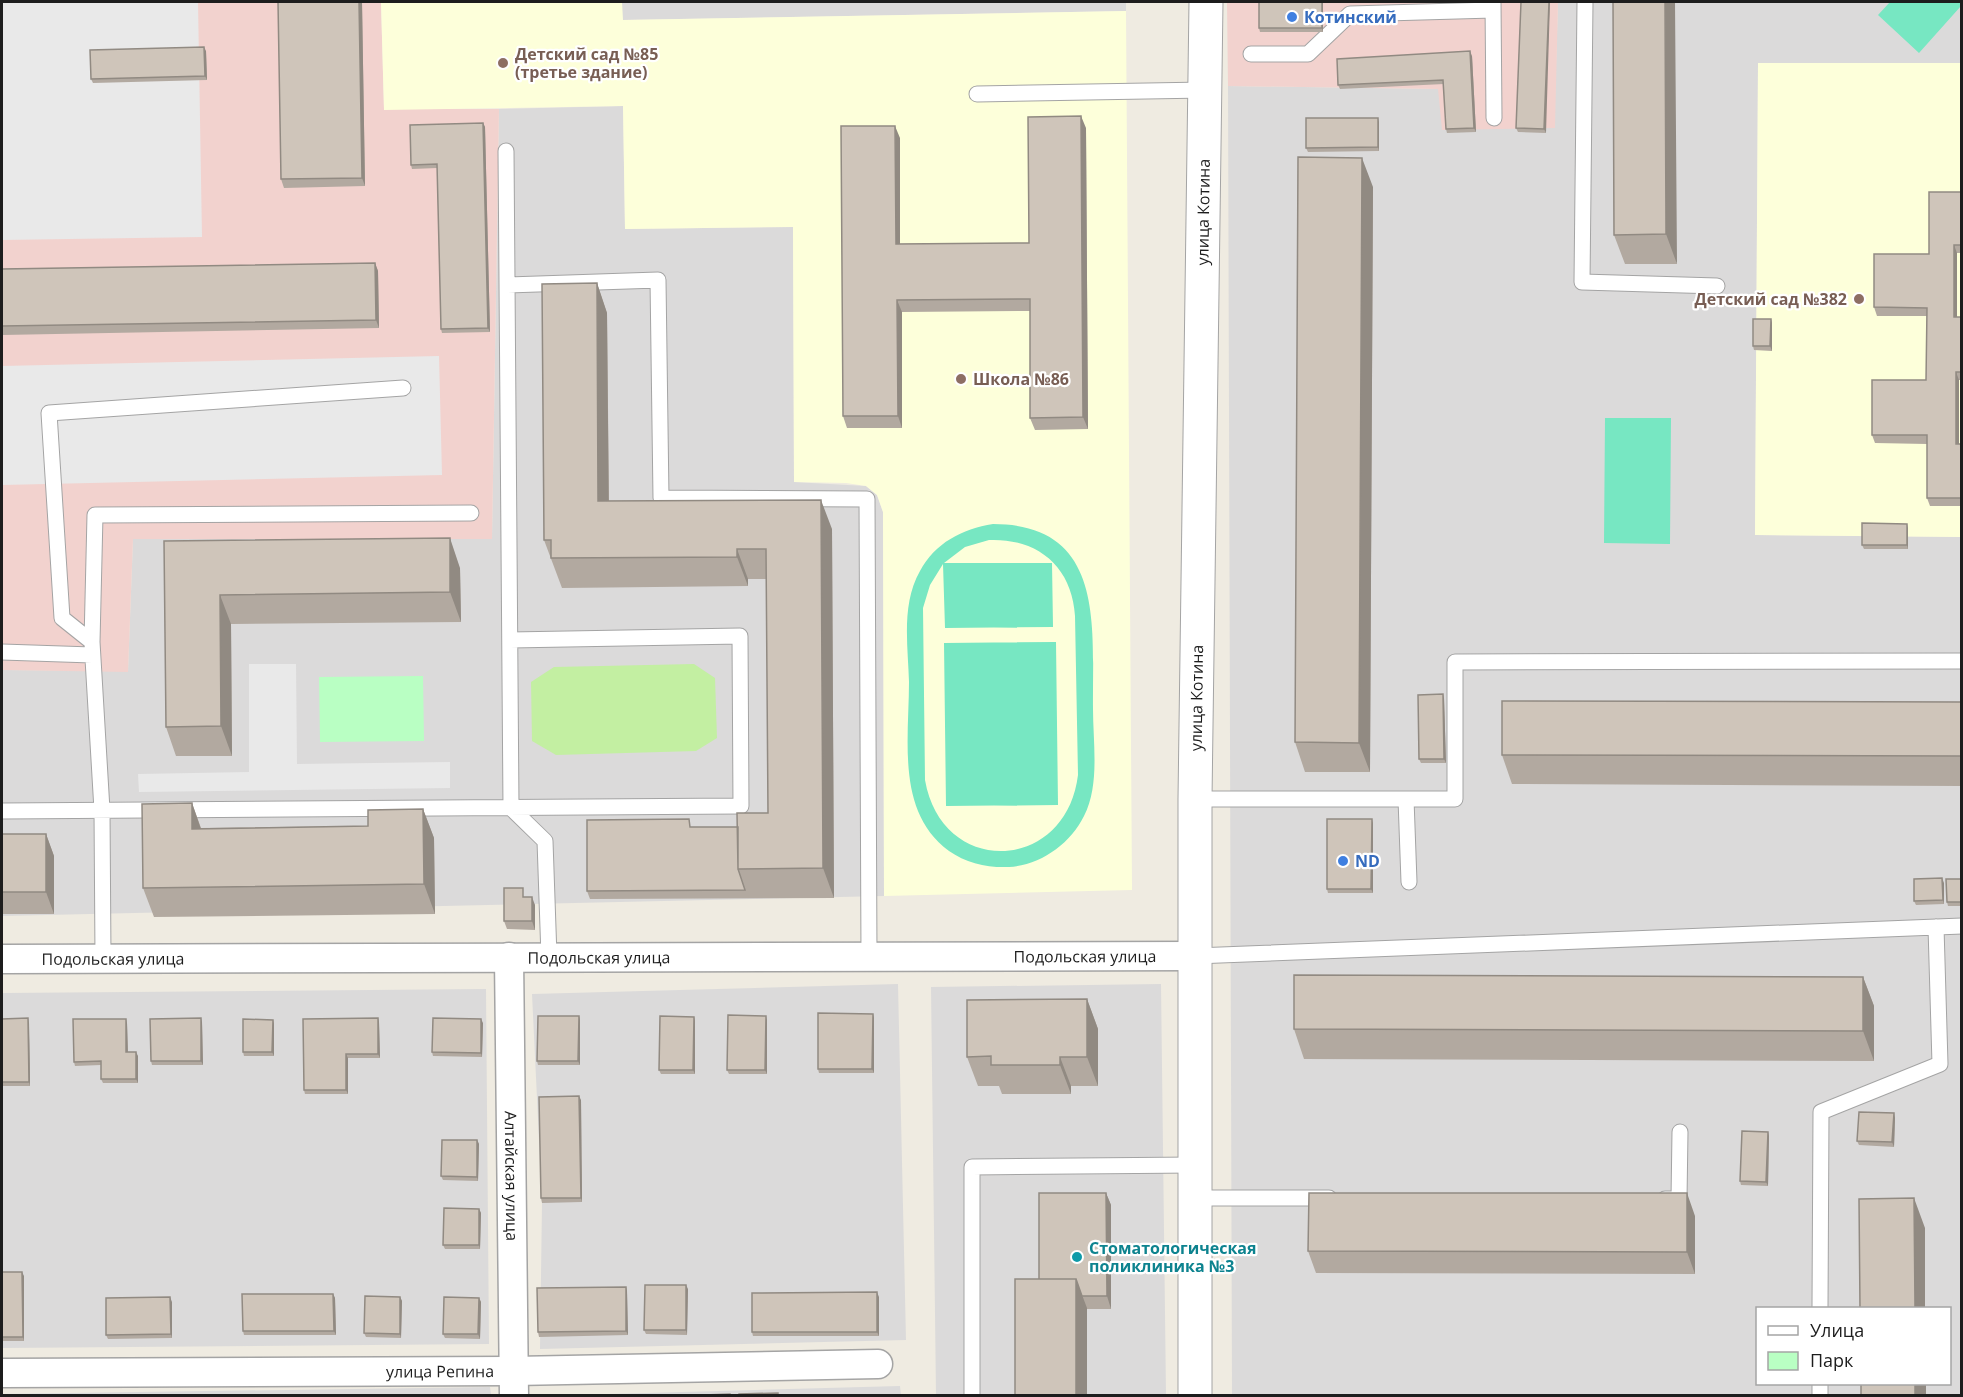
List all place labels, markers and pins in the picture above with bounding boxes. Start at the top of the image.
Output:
place label: Котинский [1304,6,1397,28]
marker: Котинский [1285,10,1299,24]
place label: Детский сад №85 (третье здание) [515,43,658,83]
marker: Детский сад №85 (третье здание) [496,56,510,70]
place label: Детский сад №382 [1695,288,1847,310]
marker: Детский сад №382 [1852,292,1866,306]
place label: Школа №86 [973,368,1069,390]
marker: Школа №86 [954,372,968,386]
place label: ND [1355,850,1380,872]
marker: ND [1336,854,1350,868]
place label: Стоматологическая поликлиника №3 [1089,1237,1257,1277]
marker: Стоматологическая поликлиника №3 [1070,1250,1084,1264]

